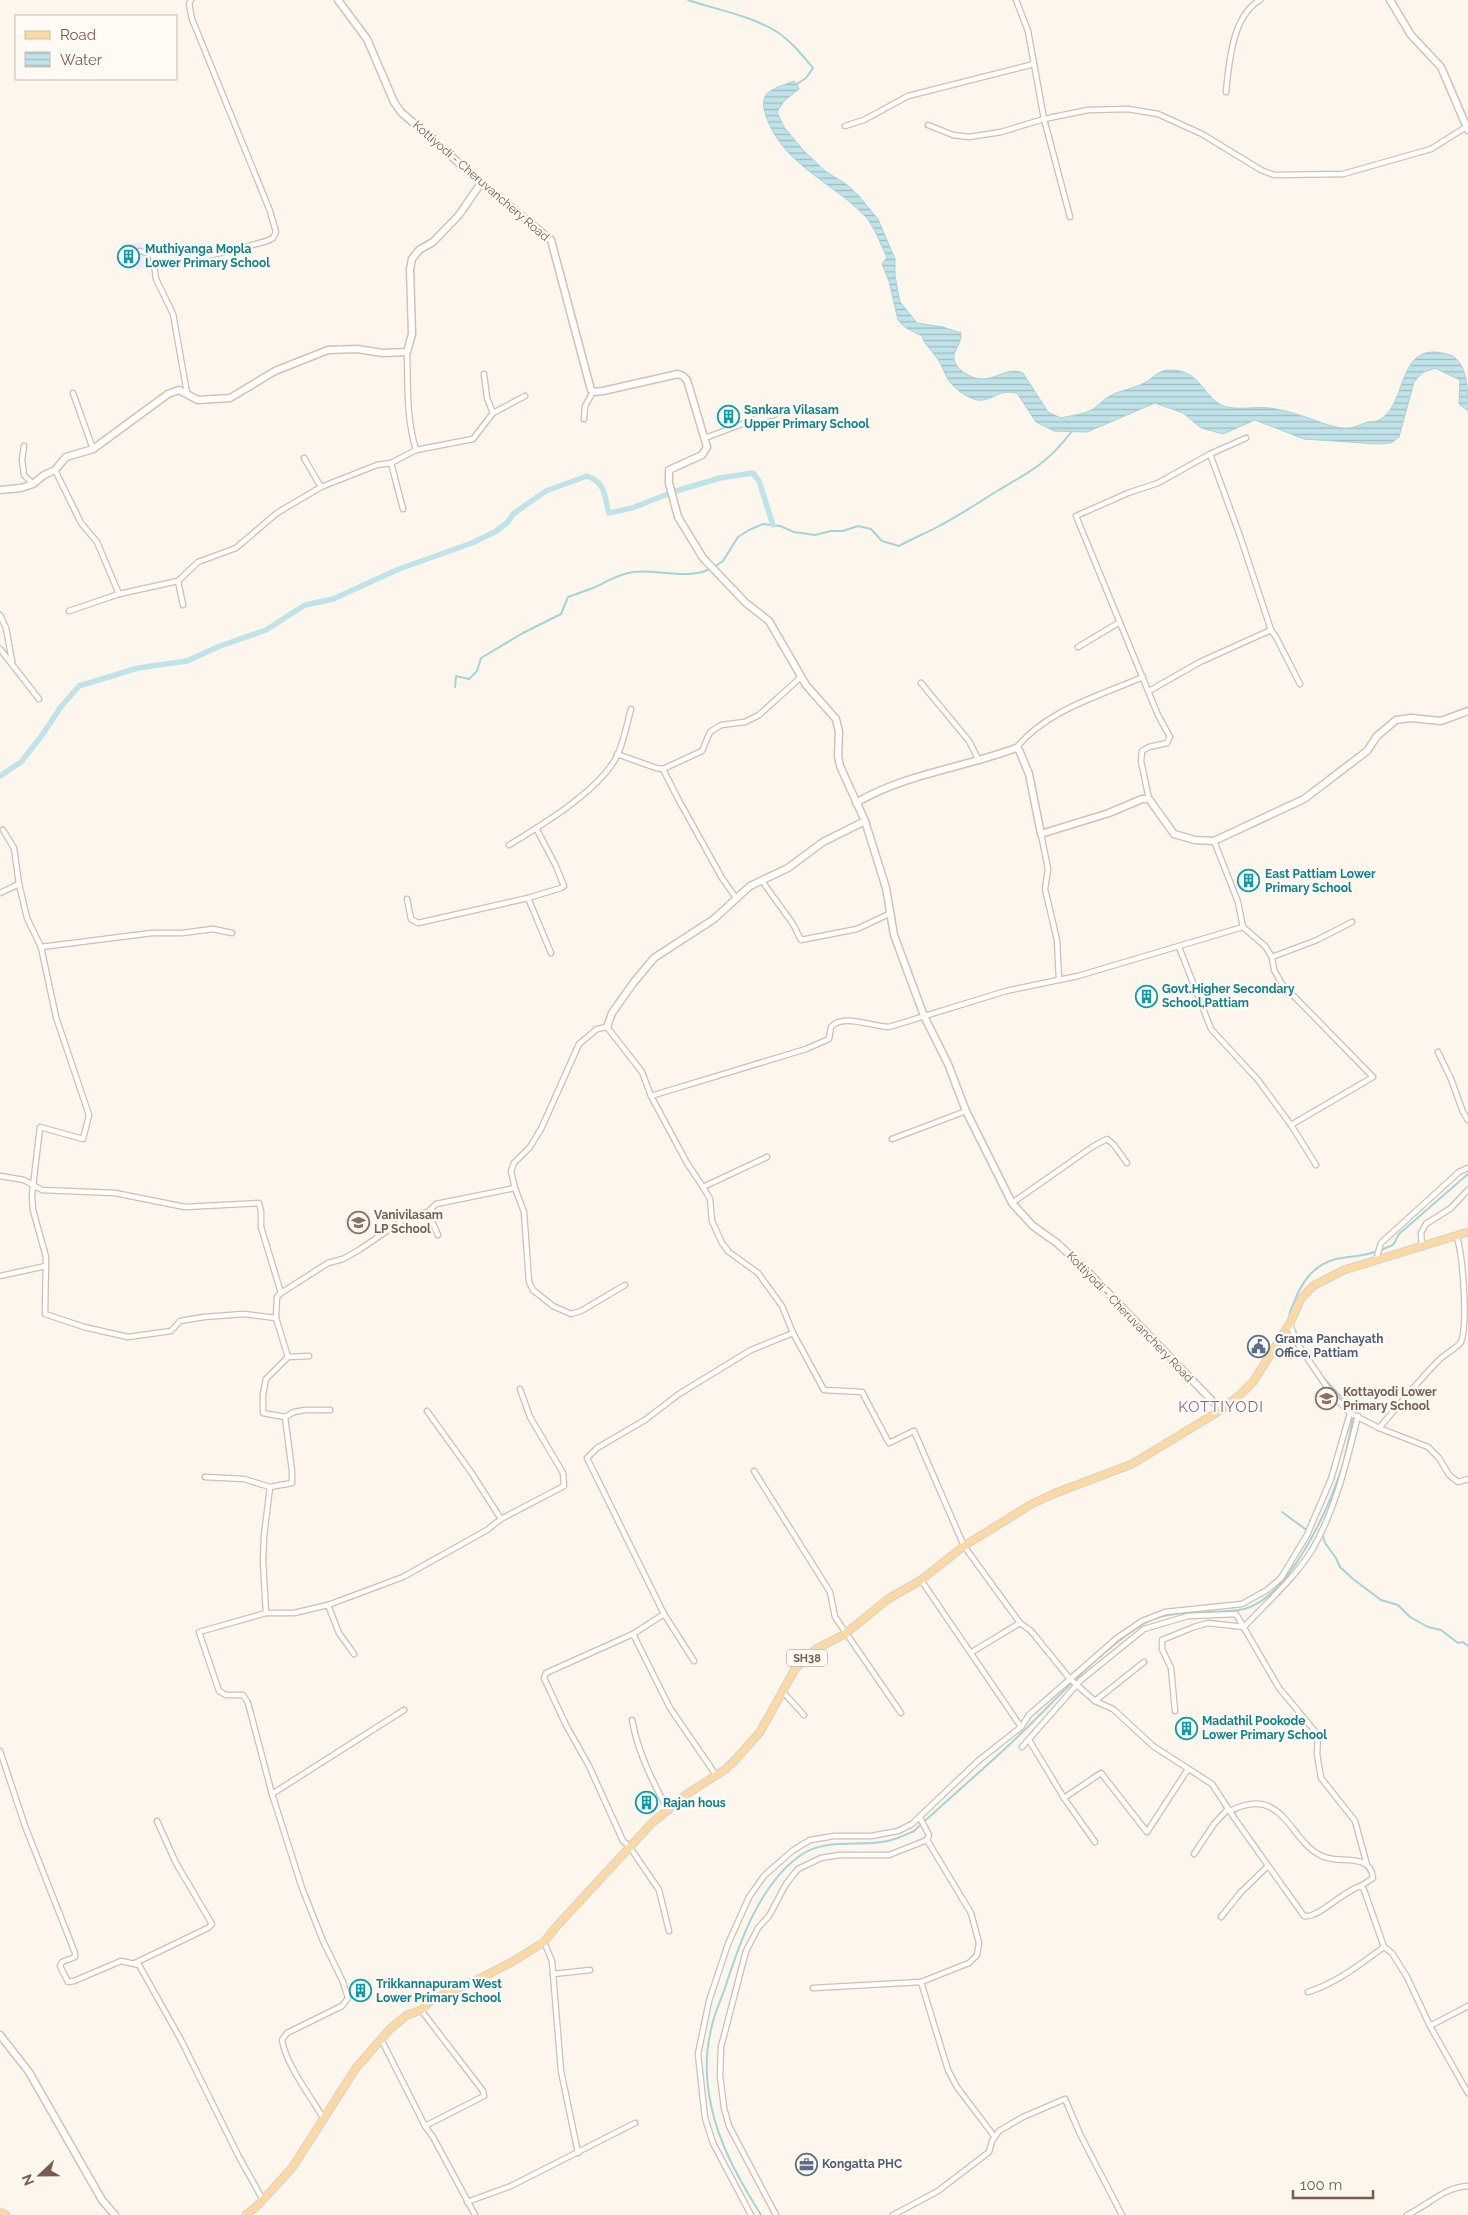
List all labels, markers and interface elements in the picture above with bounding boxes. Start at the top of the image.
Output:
legend [15,15,178,80]
text: Road [60,26,96,44]
text: Water [60,51,103,69]
street label: Kottiyodi - Cheruvanchery Road [410,118,552,244]
place label: Muthiyanga Mopla Lower Primary School [145,242,270,270]
building icon: Muthiyanga Mopla Lower Primary School [117,244,141,268]
place label: Sankara Vilasam Upper Primary School [744,403,870,431]
building icon: Sankara Vilasam Upper Primary School [716,405,740,429]
place label: East Pattiam Lower Primary School [1265,867,1376,895]
building icon: East Pattiam Lower Primary School [1237,869,1261,893]
place label: Govt.Higher Secondary School,Pattiam [1162,982,1295,1010]
building icon: Govt.Higher Secondary School,Pattiam [1134,984,1158,1008]
place label: Vanivilasam LP School [374,1208,443,1236]
school or university icon: Vanivilasam LP School [346,1210,370,1234]
street label: Kottiyodi - Cheruvanchery Road [1064,1249,1196,1385]
place label: Grama Panchayath Office, Pattiam [1275,1332,1383,1360]
public building icon: Grama Panchayath Office, Pattiam [1247,1334,1271,1358]
place label: Kottayodi Lower Primary School [1343,1385,1437,1413]
school or university icon: Kottayodi Lower Primary School [1315,1387,1339,1411]
district label: KOTTIYODI [1178,1398,1264,1416]
road number: SH38 [787,1650,827,1666]
place label: Madathil Pookode Lower Primary School [1202,1714,1327,1742]
building icon: Madathil Pookode Lower Primary School [1174,1716,1198,1740]
building icon: Rajan hous [635,1791,659,1815]
place label: Rajan hous [663,1796,726,1810]
place label: Trikkannapuram West Lower Primary School [376,1977,502,2005]
building icon: Trikkannapuram West Lower Primary School [348,1979,372,2003]
north arrow [15,2150,65,2200]
office icon: Kongatta PHC [794,2152,818,2176]
place label: Kongatta PHC [822,2157,902,2171]
scale bar [1293,2168,1373,2200]
text: N [19,2172,37,2188]
text: 100 m [1300,2176,1342,2194]

